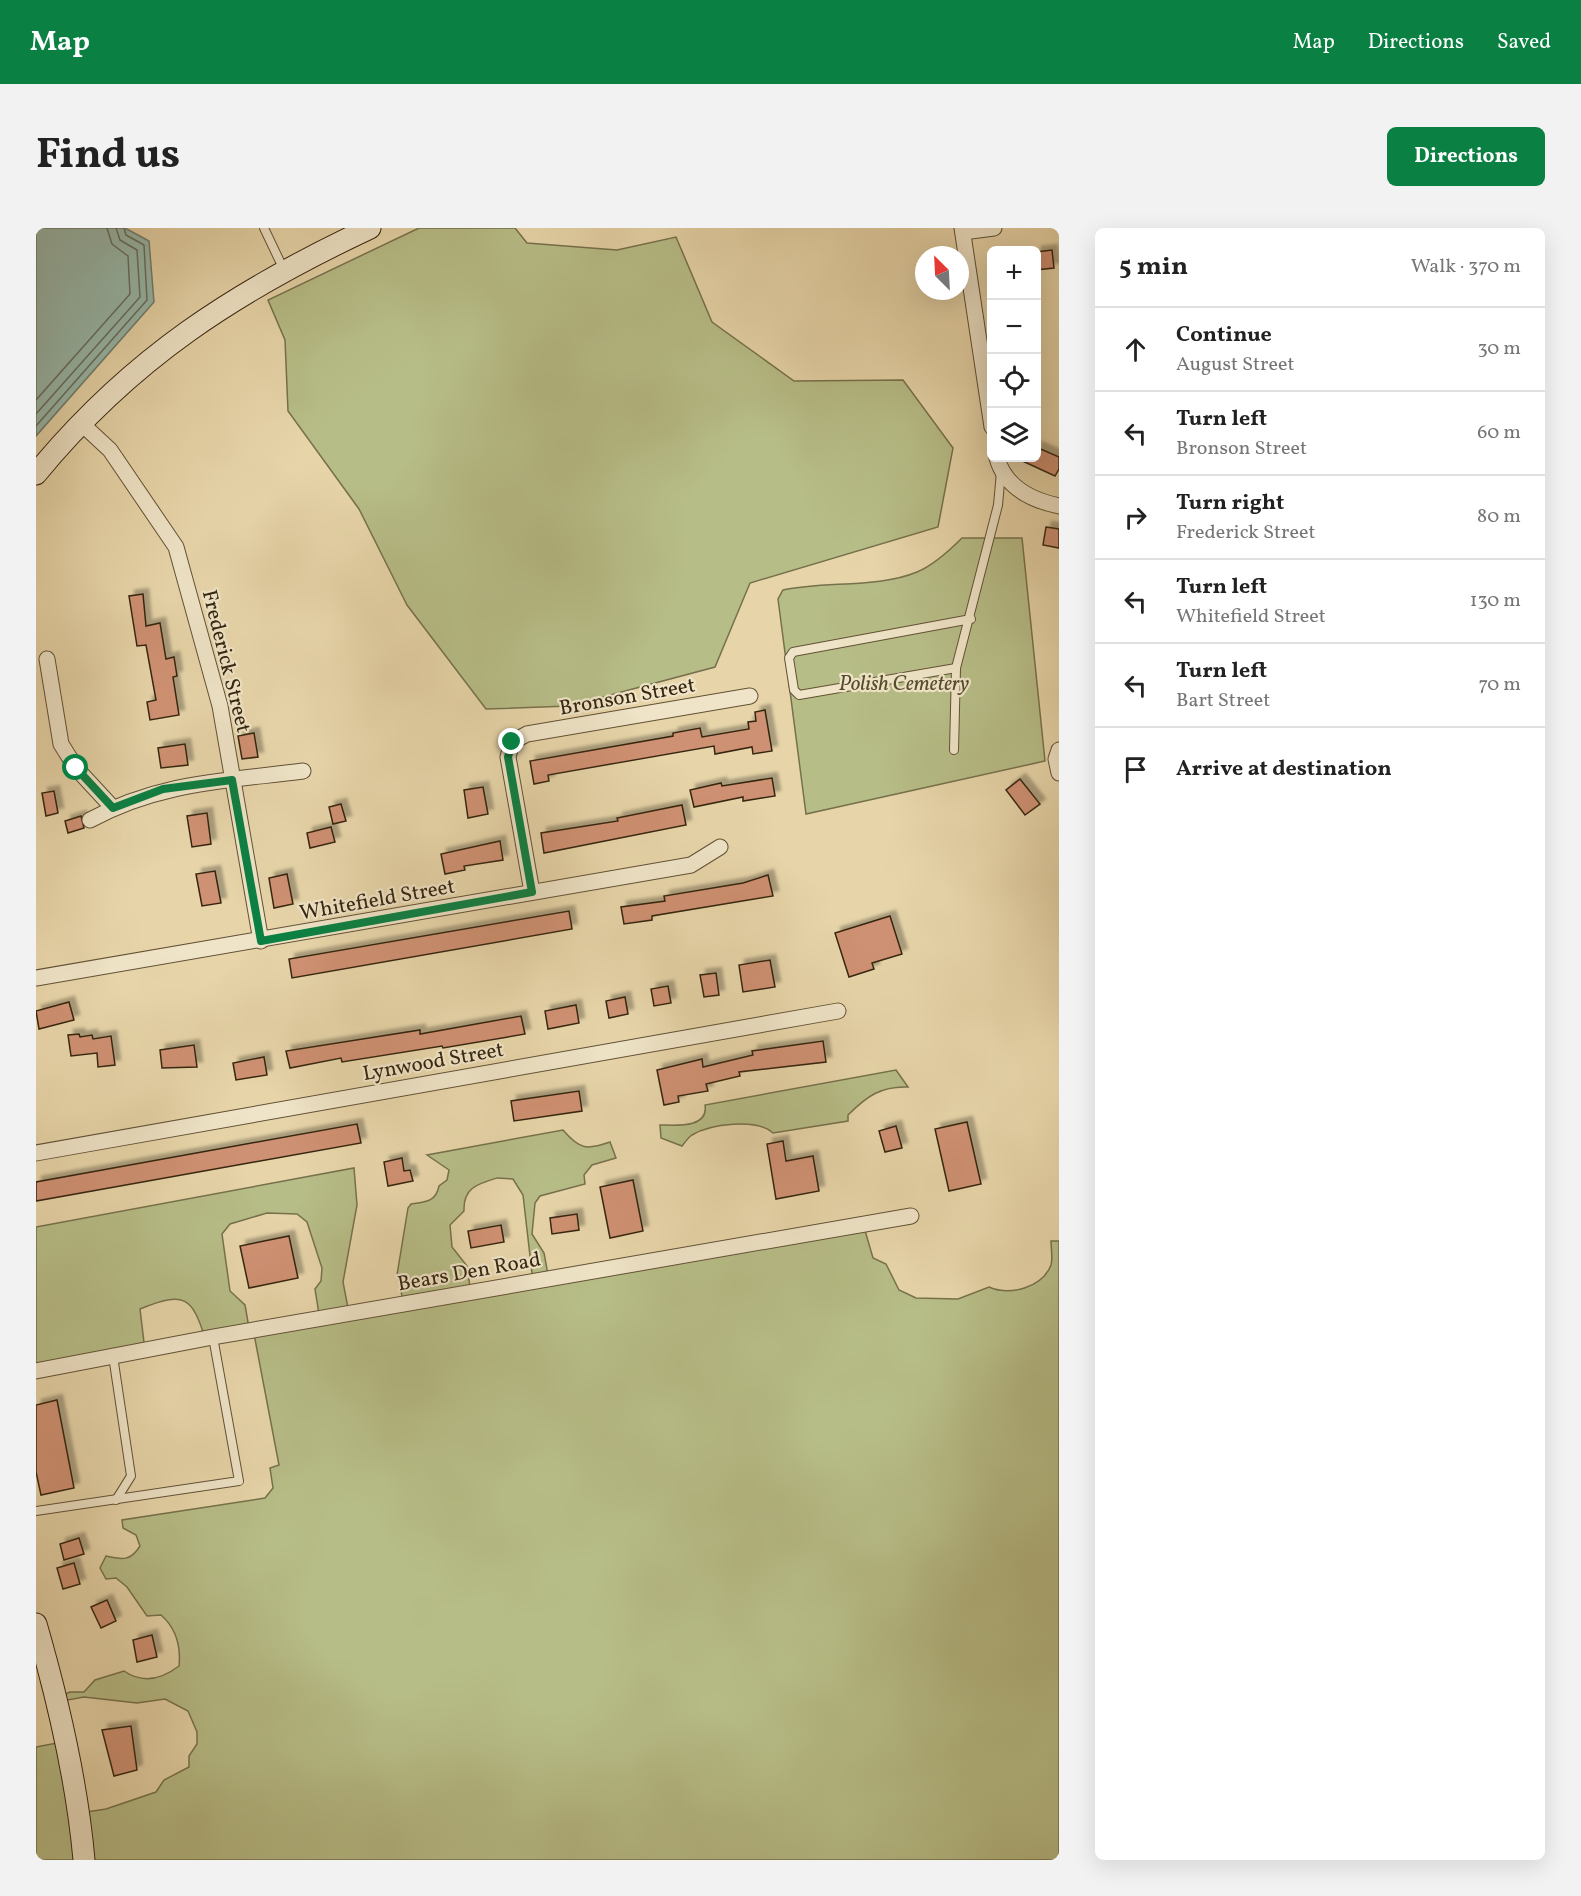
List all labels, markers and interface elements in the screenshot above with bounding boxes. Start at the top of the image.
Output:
text: Map [30,23,90,62]
text: Map [1293,28,1335,57]
text: Directions [1368,28,1464,57]
text: Saved [1497,28,1551,57]
text: Find us [36,127,180,186]
button: Directions [1387,127,1545,186]
north arrow [915,246,969,300]
map controls [987,246,1041,462]
button: + [987,246,1041,300]
text: 5 min [1119,249,1188,285]
text: Walk · 370 m [1411,253,1521,281]
button: − [987,300,1041,354]
text: Continue [1176,320,1272,351]
icon: ahead [1119,333,1152,366]
text: 30 m [1477,335,1521,363]
text: August Street [1176,351,1294,379]
button: locate [987,354,1041,408]
text: Turn left [1176,404,1267,435]
button: layers [987,408,1041,462]
icon: left [1119,417,1152,450]
text: 60 m [1477,419,1521,447]
text: Bronson Street [1176,435,1307,463]
text: Turn right [1176,488,1284,519]
icon: right [1119,501,1152,534]
text: 80 m [1477,503,1521,531]
text: Frederick Street [1176,519,1315,547]
text: Turn left [1176,572,1267,603]
icon: left [1119,585,1152,618]
street label: Frederick Street [194,587,257,736]
text: 130 m [1470,587,1521,615]
text: Whitefield Street [1176,603,1326,631]
text: Turn left [1176,656,1267,687]
icon: left [1119,669,1152,702]
park label: Polish Cemetery [839,670,970,699]
street label: Bronson Street [557,671,697,724]
text: 70 m [1478,671,1521,699]
text: Bart Street [1176,687,1270,715]
route end [498,728,524,754]
icon: arrive [1119,753,1152,786]
route start [62,754,88,780]
text: Arrive at destination [1176,754,1392,785]
street label: Whitefield Street [297,873,457,928]
street label: Lynwood Street [360,1036,506,1089]
street label: Bears Den Road [395,1246,543,1299]

